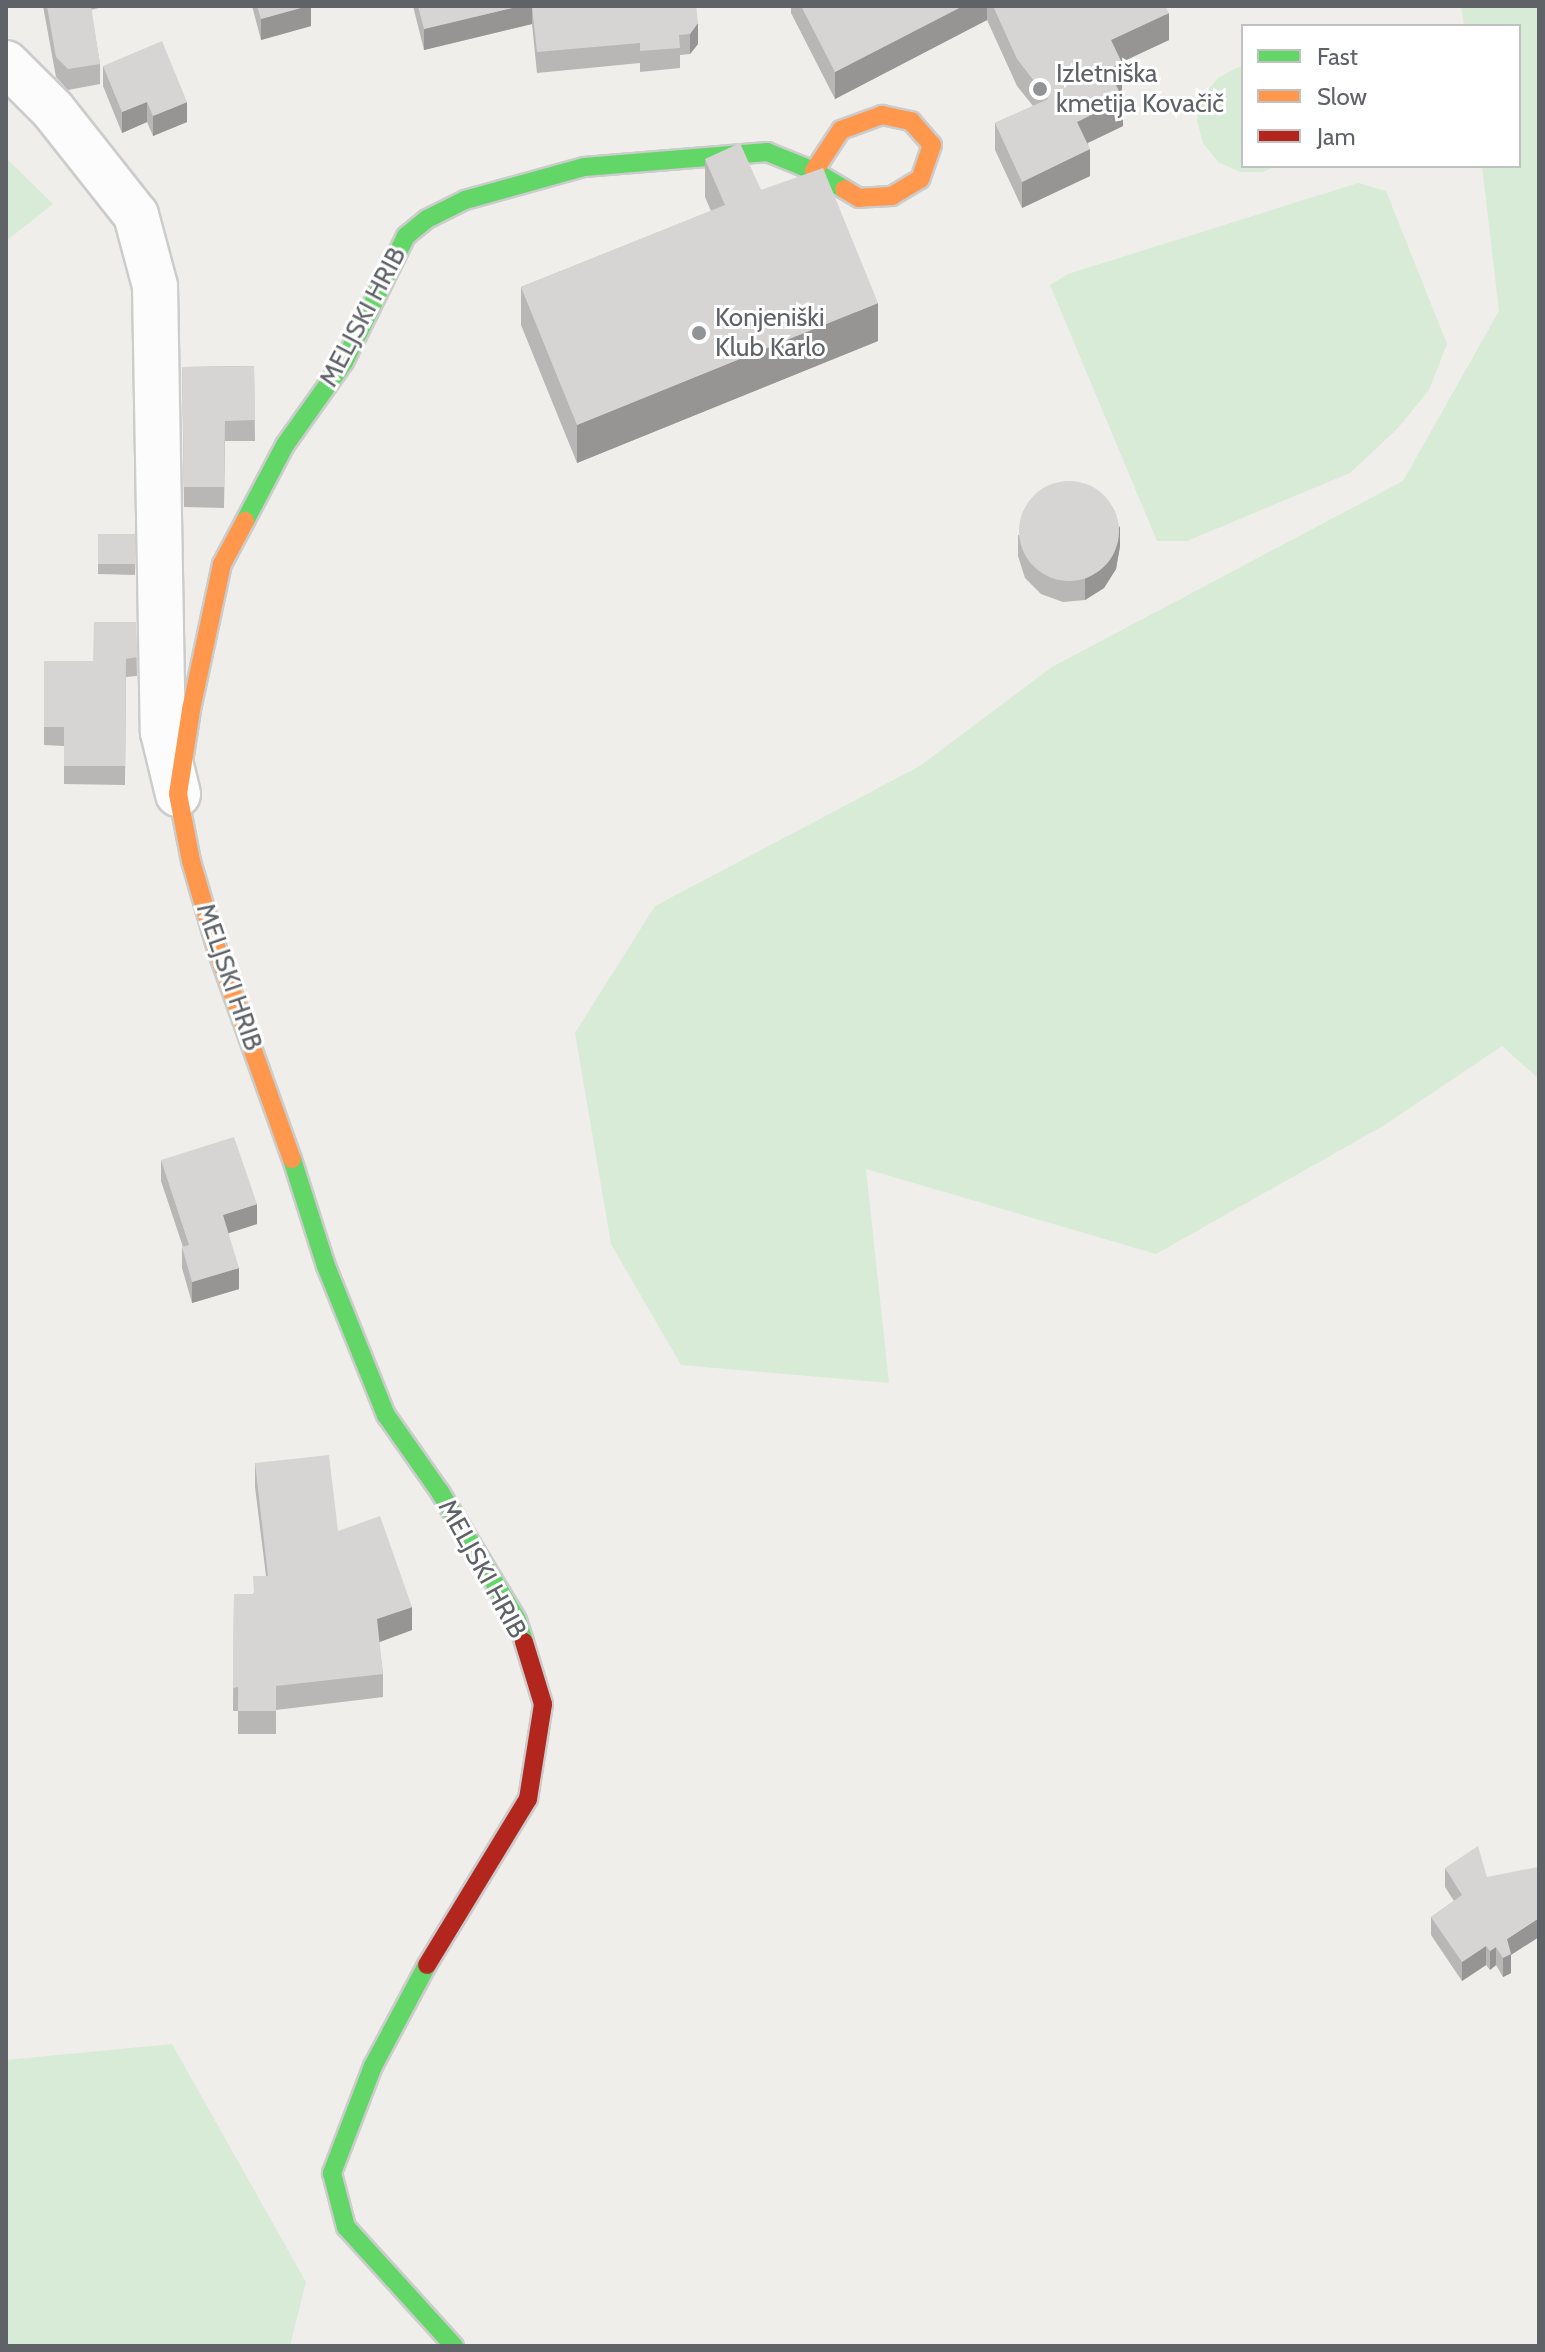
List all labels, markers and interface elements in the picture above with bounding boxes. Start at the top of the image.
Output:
legend [1241,24,1521,168]
text: Fast [1317,42,1358,71]
place label: Izletniška kmetija Kovačič [1056,58,1224,120]
marker: Izletniška kmetija Kovačič [1031,80,1049,98]
text: Slow [1317,82,1367,111]
text: Jam [1317,122,1355,151]
street label: MELJSKI HRIB [313,242,413,392]
place label: Konjeniški Klub Karlo [715,302,825,364]
marker: Konjeniški Klub Karlo [690,324,708,342]
street label: MELJSKI HRIB [189,899,269,1055]
street label: MELJSKI HRIB [431,1494,533,1644]

